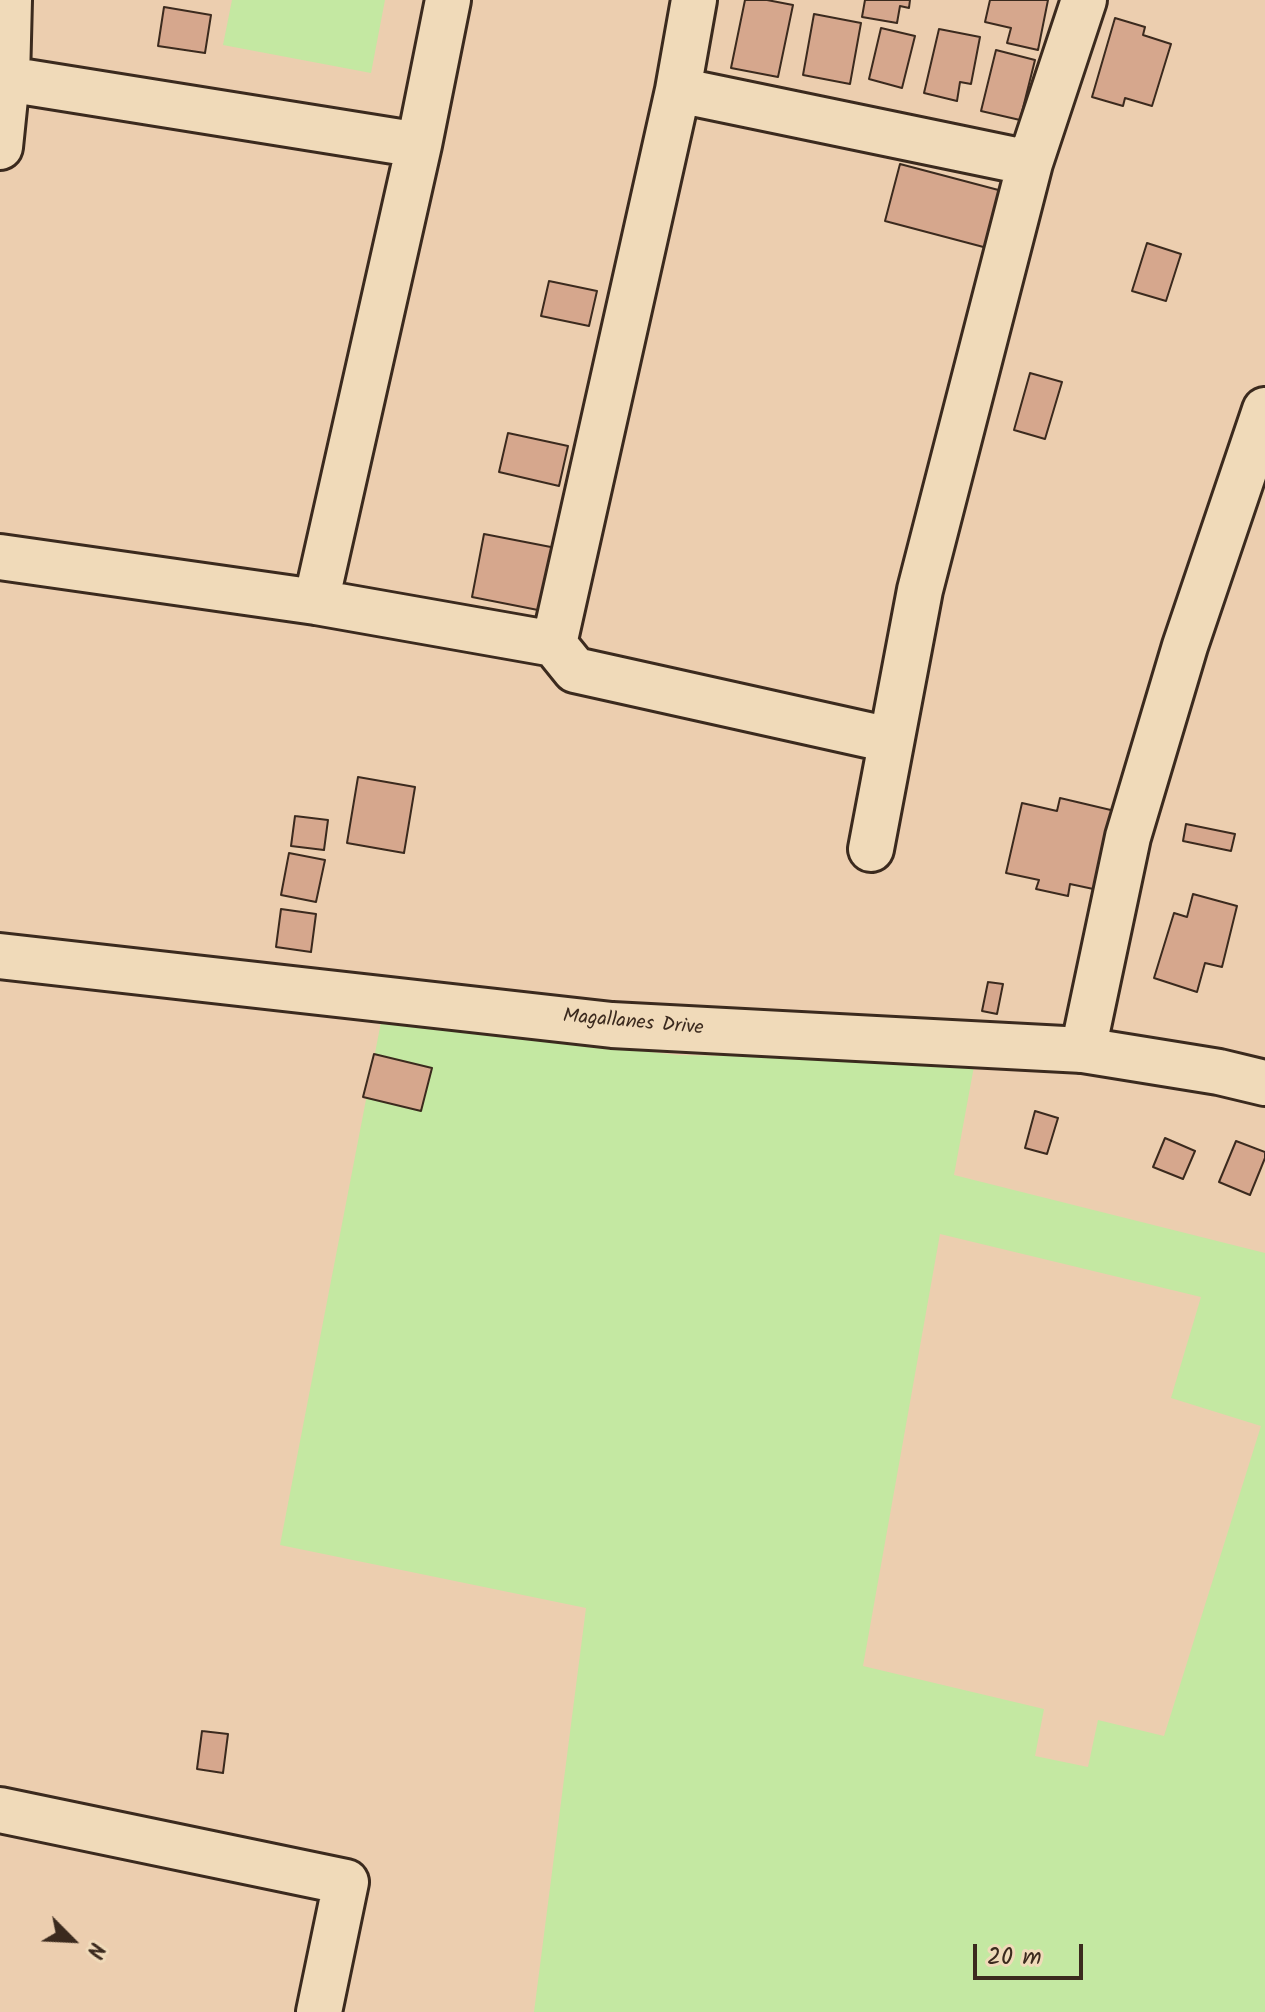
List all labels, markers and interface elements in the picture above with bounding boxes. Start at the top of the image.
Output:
street label: Magallanes Drive [562,1006,704,1042]
north arrow [32,1900,112,1980]
scale bar [977,1928,1087,1978]
text: N [76,1936,113,1963]
text: 20 m [987,1938,1042,1977]

